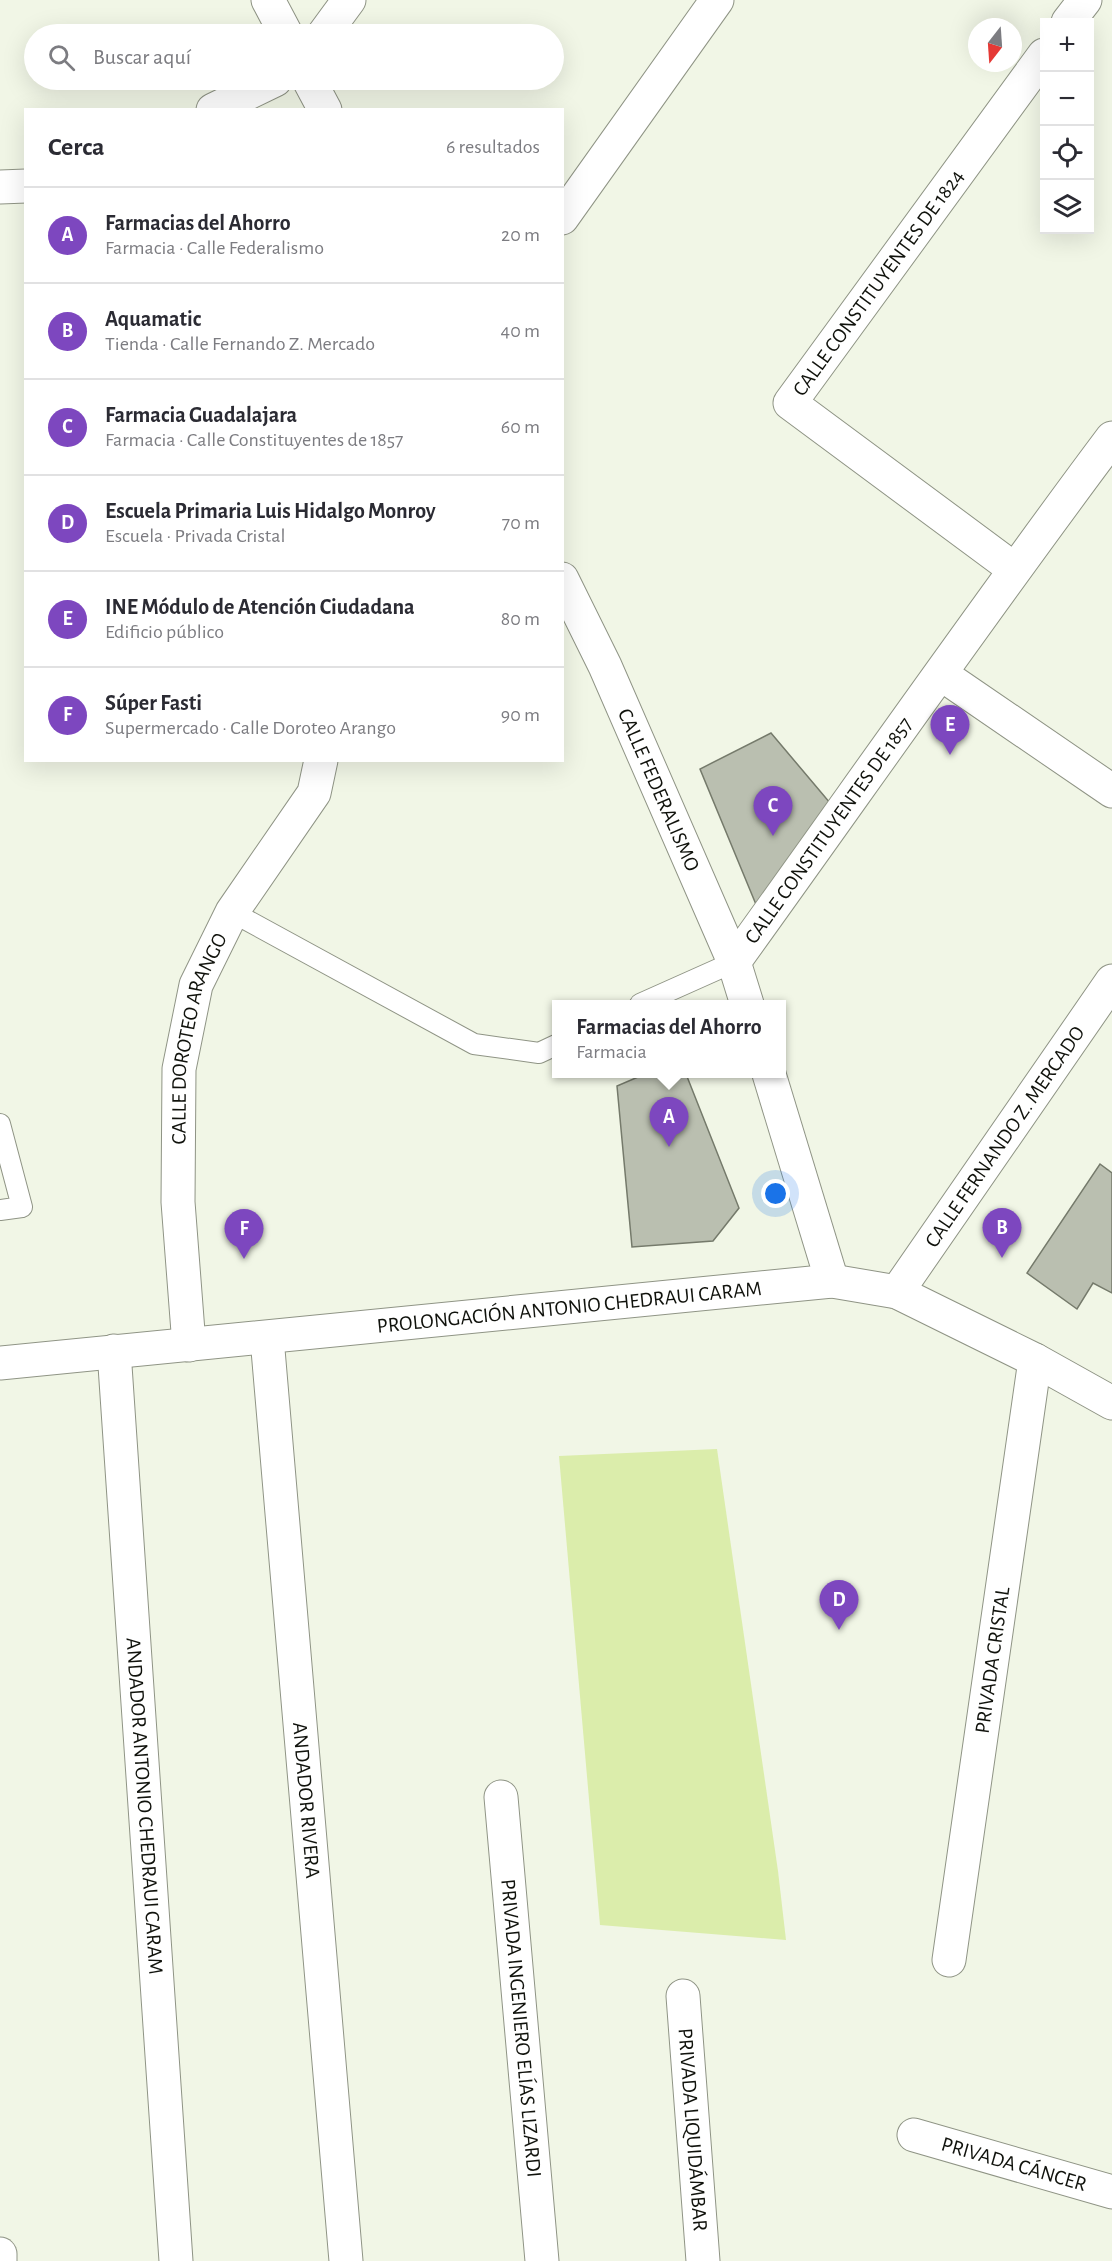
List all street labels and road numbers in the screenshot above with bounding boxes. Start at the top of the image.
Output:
street label: CALLE CONSTITUYENTES DE 1824 [789,166,968,400]
street label: CALLE FEDERALISMO [614,705,703,874]
street label: CALLE CONSTITUYENTES DE 1857 [738,713,918,949]
street label: CALLE DOROTEO ARANGO [168,930,231,1144]
street label: CALLE FERNANDO Z. MERCADO [921,1022,1089,1251]
street label: PROLONGACIÓN ANTONIO CHEDRAUI CARAM [376,1278,763,1337]
street label: PRIVADA CRISTAL [972,1585,1013,1735]
street label: ANDADOR ANTONIO CHEDRAUI CARAM [123,1637,166,1975]
street label: ANDADOR RIVERA [289,1721,323,1879]
street label: PRIVADA INGENIERO ELÍAS LIZARDI [497,1878,545,2178]
street label: PRIVADA LIQUIDÁMBAR [674,2027,711,2232]
street label: PRIVADA CÁNCER [939,2133,1089,2195]

